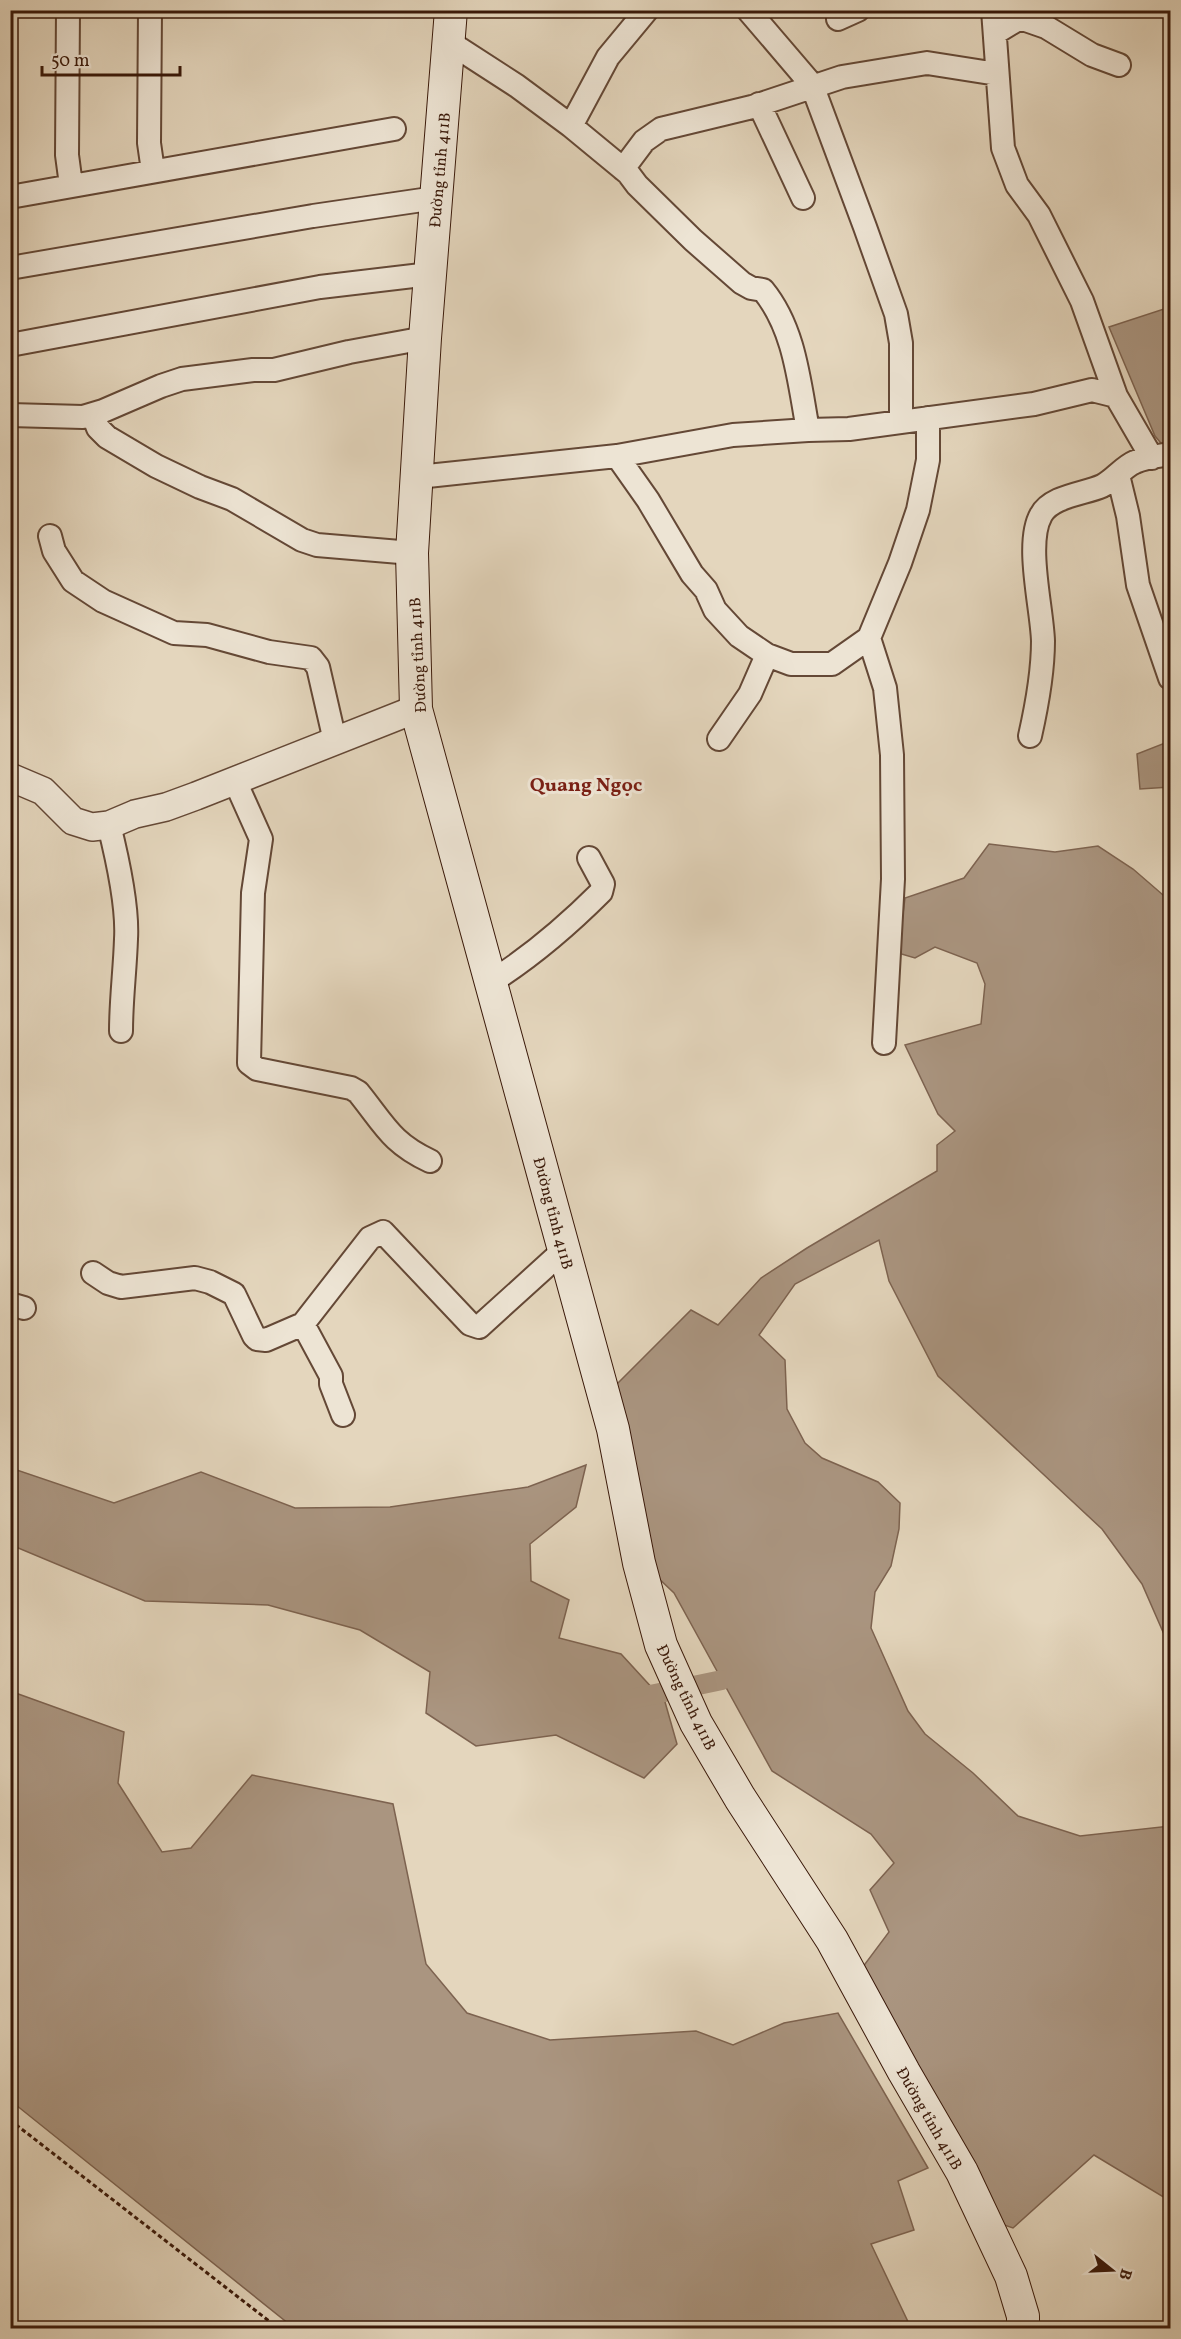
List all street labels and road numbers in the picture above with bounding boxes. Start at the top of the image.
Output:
street label: Đường tỉnh 411B [425,112,457,229]
street label: Đường tỉnh 411B [405,597,433,713]
street label: Đường tỉnh 411B [526,1155,578,1272]
street label: Đường tỉnh 411B [650,1641,720,1755]
street label: Đường tỉnh 411B [890,2063,967,2175]

